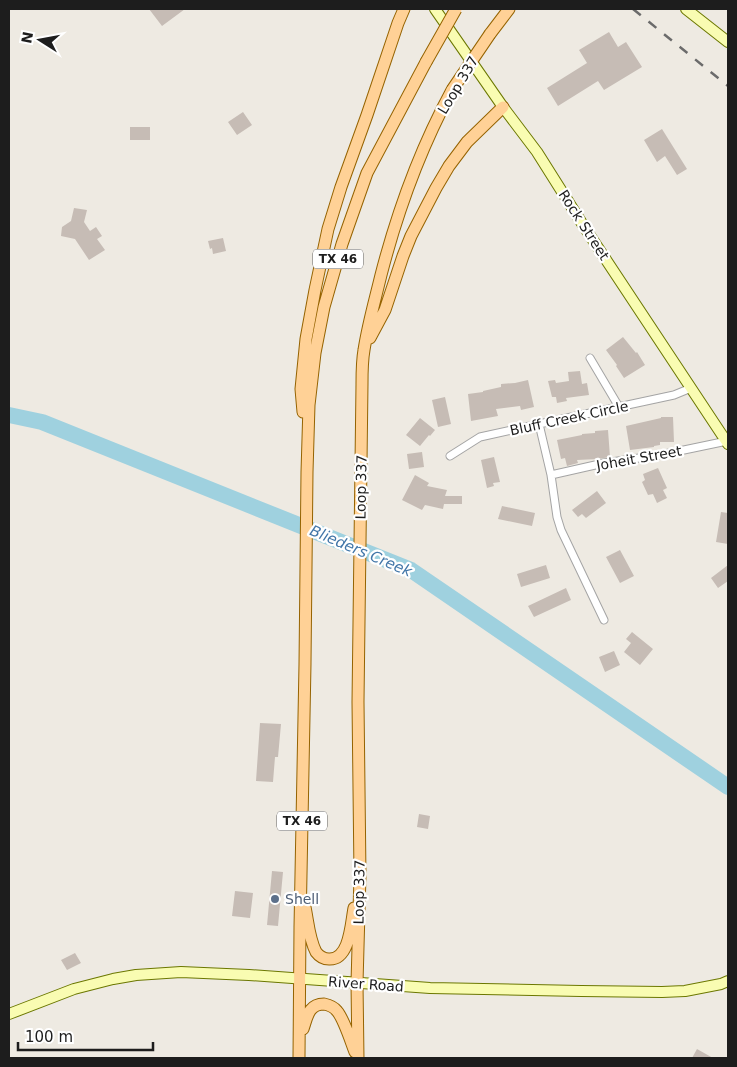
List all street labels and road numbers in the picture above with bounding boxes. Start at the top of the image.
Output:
street label: Loop 337 [434,53,482,117]
street label: Rock Street [555,187,613,264]
road number: TX 46 [313,250,363,268]
street label: Bluff Creek Circle [508,398,630,438]
street label: Joheit Street [594,443,684,474]
street label: Loop 337 [352,454,370,520]
road number: TX 46 [277,811,327,830]
street label: Loop 337 [350,859,368,925]
street label: River Road [328,973,404,995]

